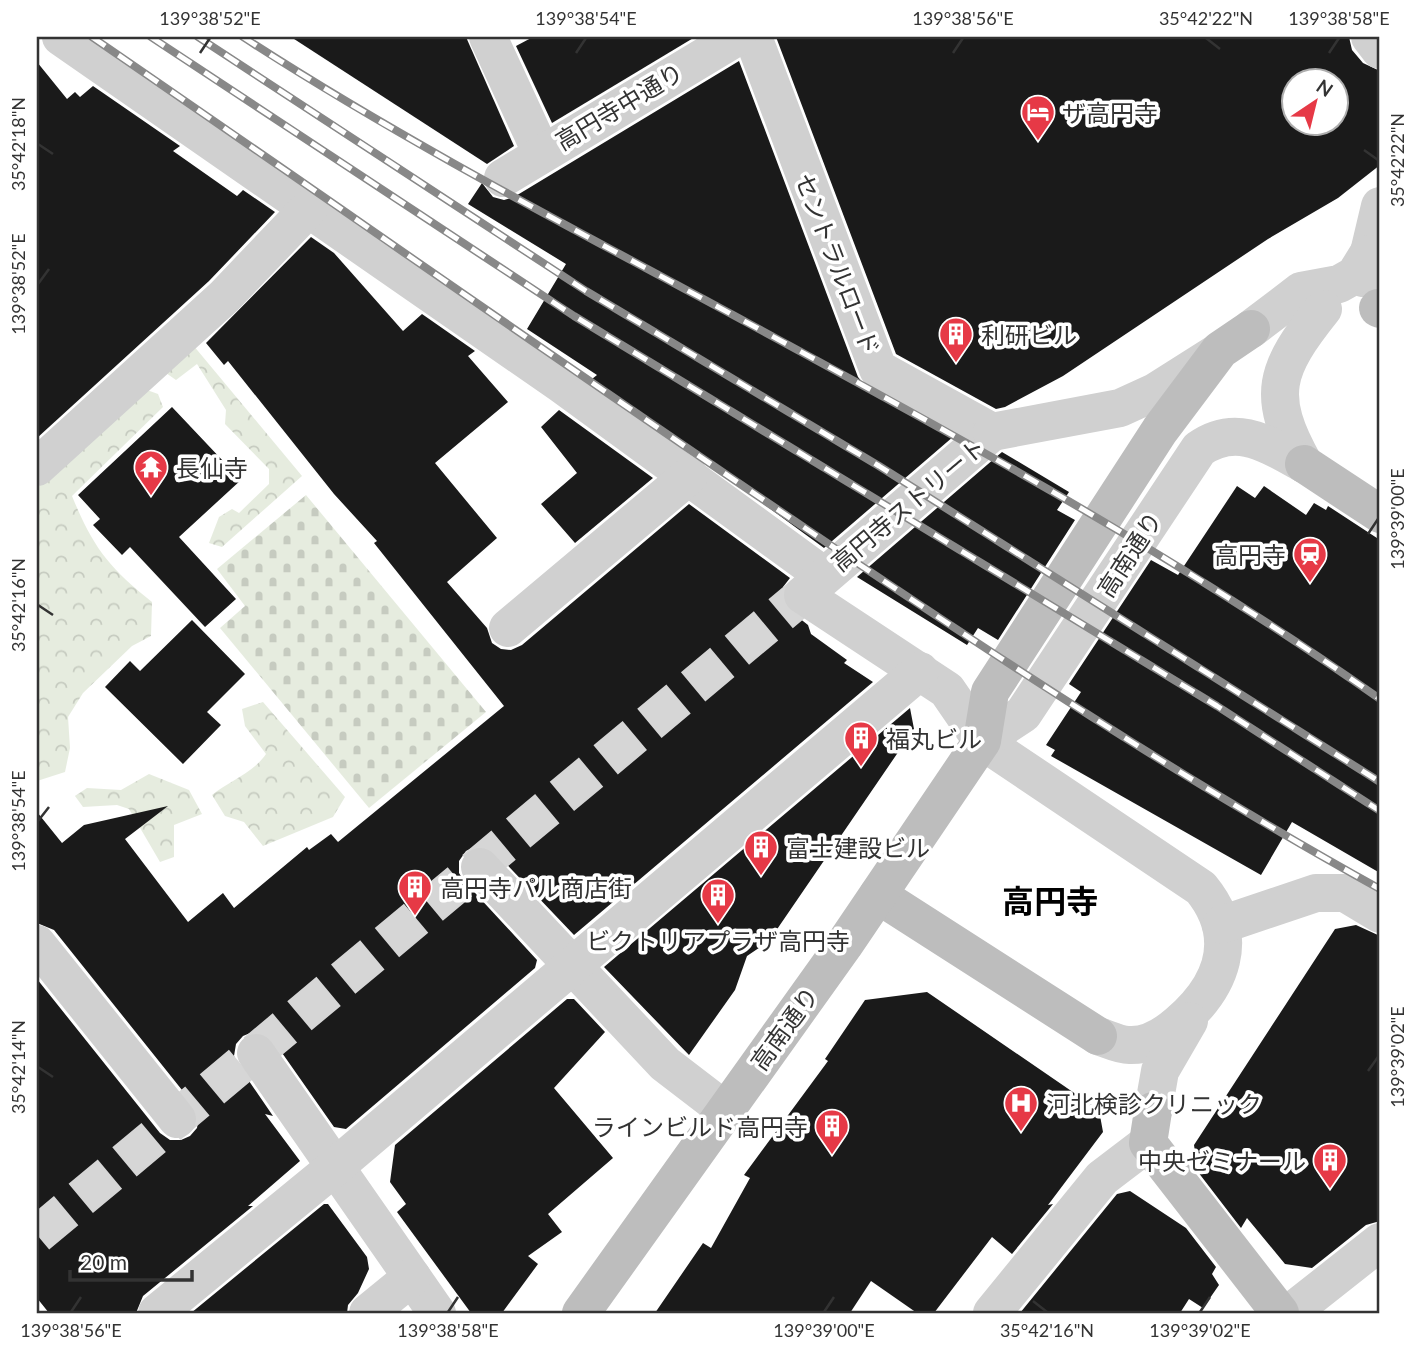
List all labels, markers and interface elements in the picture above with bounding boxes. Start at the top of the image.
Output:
text: 139°38'52"E [159,7,261,29]
text: 139°38'54"E [535,7,637,29]
text: 139°38'56"E [912,7,1014,29]
text: 35°42'22"N [1159,7,1253,29]
text: 139°38'58"E [1288,7,1390,29]
street label: 高円寺中通り [550,56,688,156]
north arrow [1280,66,1350,136]
text: N [1312,74,1338,101]
hotel icon: ザ高円寺 [1019,93,1057,142]
text: 35°42'18"N [7,97,29,191]
place label: ザ高円寺 [1062,98,1158,127]
text: 35°42'22"N [1386,113,1408,207]
street label: セントラルロード [790,169,886,359]
text: 139°38'52"E [7,233,29,335]
building icon: 利研ビル [937,315,975,364]
place label: 利研ビル [981,320,1077,349]
street label: 高円寺ストリート [825,431,991,577]
temple icon: 長仙寺 [132,448,170,497]
place label: 長仙寺 [176,453,248,482]
text: 139°39'00"E [1386,468,1408,570]
street label: 高南通り [1091,506,1167,602]
station icon: 高円寺 [1291,535,1329,584]
place label: 高円寺 [1214,540,1286,569]
text: 35°42'16"N [7,558,29,652]
building icon: 福丸ビル [842,719,880,768]
place label: 福丸ビル [886,724,982,753]
text: 139°38'54"E [7,770,29,872]
building icon: 富士建設ビル [742,828,780,877]
place label: 富士建設ビル [786,833,930,862]
building icon: 高円寺パル商店街 [396,868,434,917]
place label: 高円寺パル商店街 [440,873,632,902]
building icon: ビクトリアプラザ高円寺 [699,876,737,925]
district label: 高円寺 [1002,881,1098,920]
place label: ビクトリアプラザ高円寺 [586,926,850,955]
street label: 高南通り [744,981,824,1075]
text: 139°39'02"E [1386,1006,1408,1108]
text: 35°42'14"N [7,1020,29,1114]
hospital icon: 河北検診クリニック [1002,1084,1040,1133]
place label: 河北検診クリニック [1046,1089,1262,1118]
building icon: ラインビルド高円寺 [813,1107,851,1156]
place label: ラインビルド高円寺 [592,1112,808,1141]
building icon: 中央ゼミナール [1311,1141,1349,1190]
place label: 中央ゼミナール [1138,1146,1306,1175]
scale bar [70,1238,192,1282]
text: 20 m [80,1249,127,1274]
text: 139°38'56"E [20,1319,122,1341]
text: 139°38'58"E [397,1319,499,1341]
text: 139°39'00"E [773,1319,875,1341]
text: 35°42'16"N [1000,1319,1094,1341]
text: 139°39'02"E [1149,1319,1251,1341]

